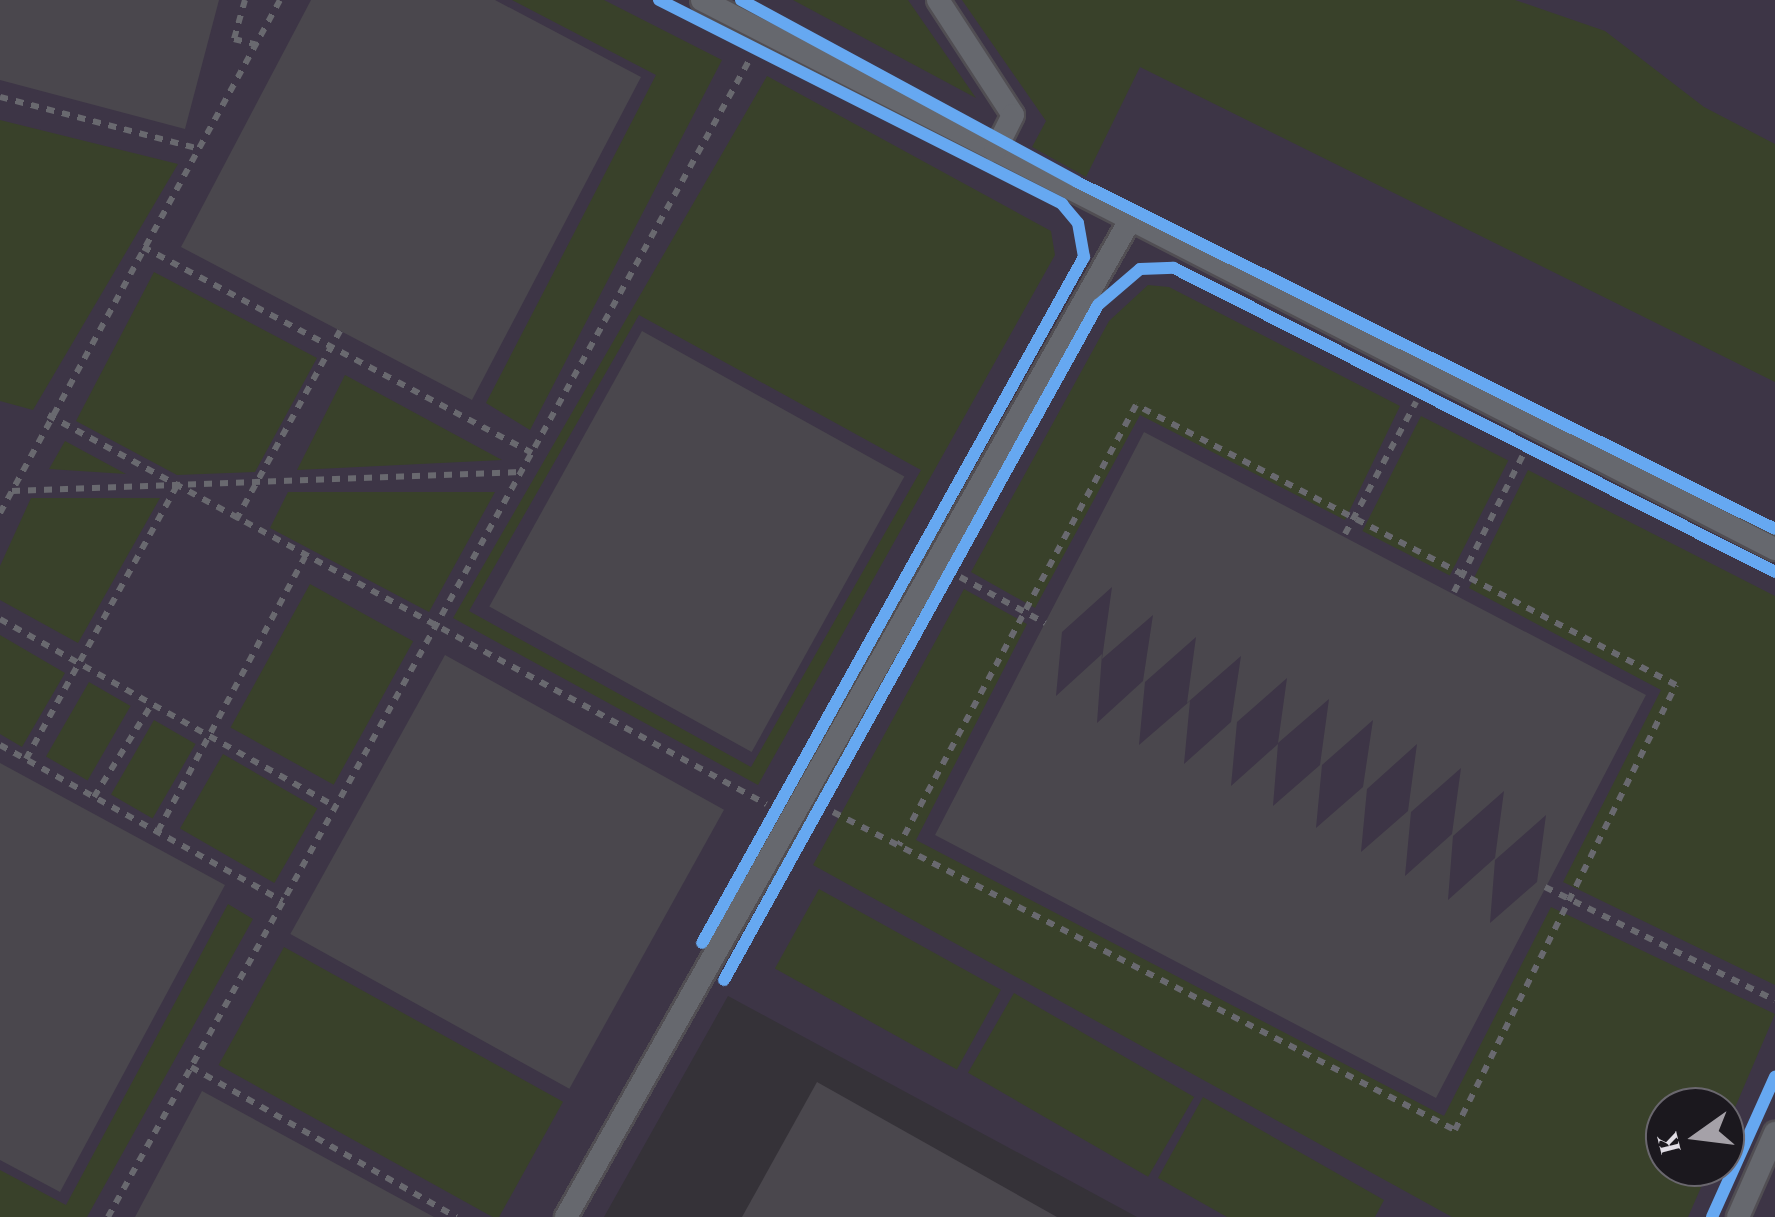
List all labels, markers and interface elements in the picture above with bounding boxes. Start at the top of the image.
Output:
north arrow [1645,1087,1745,1187]
text: K [1647,1130,1688,1158]

